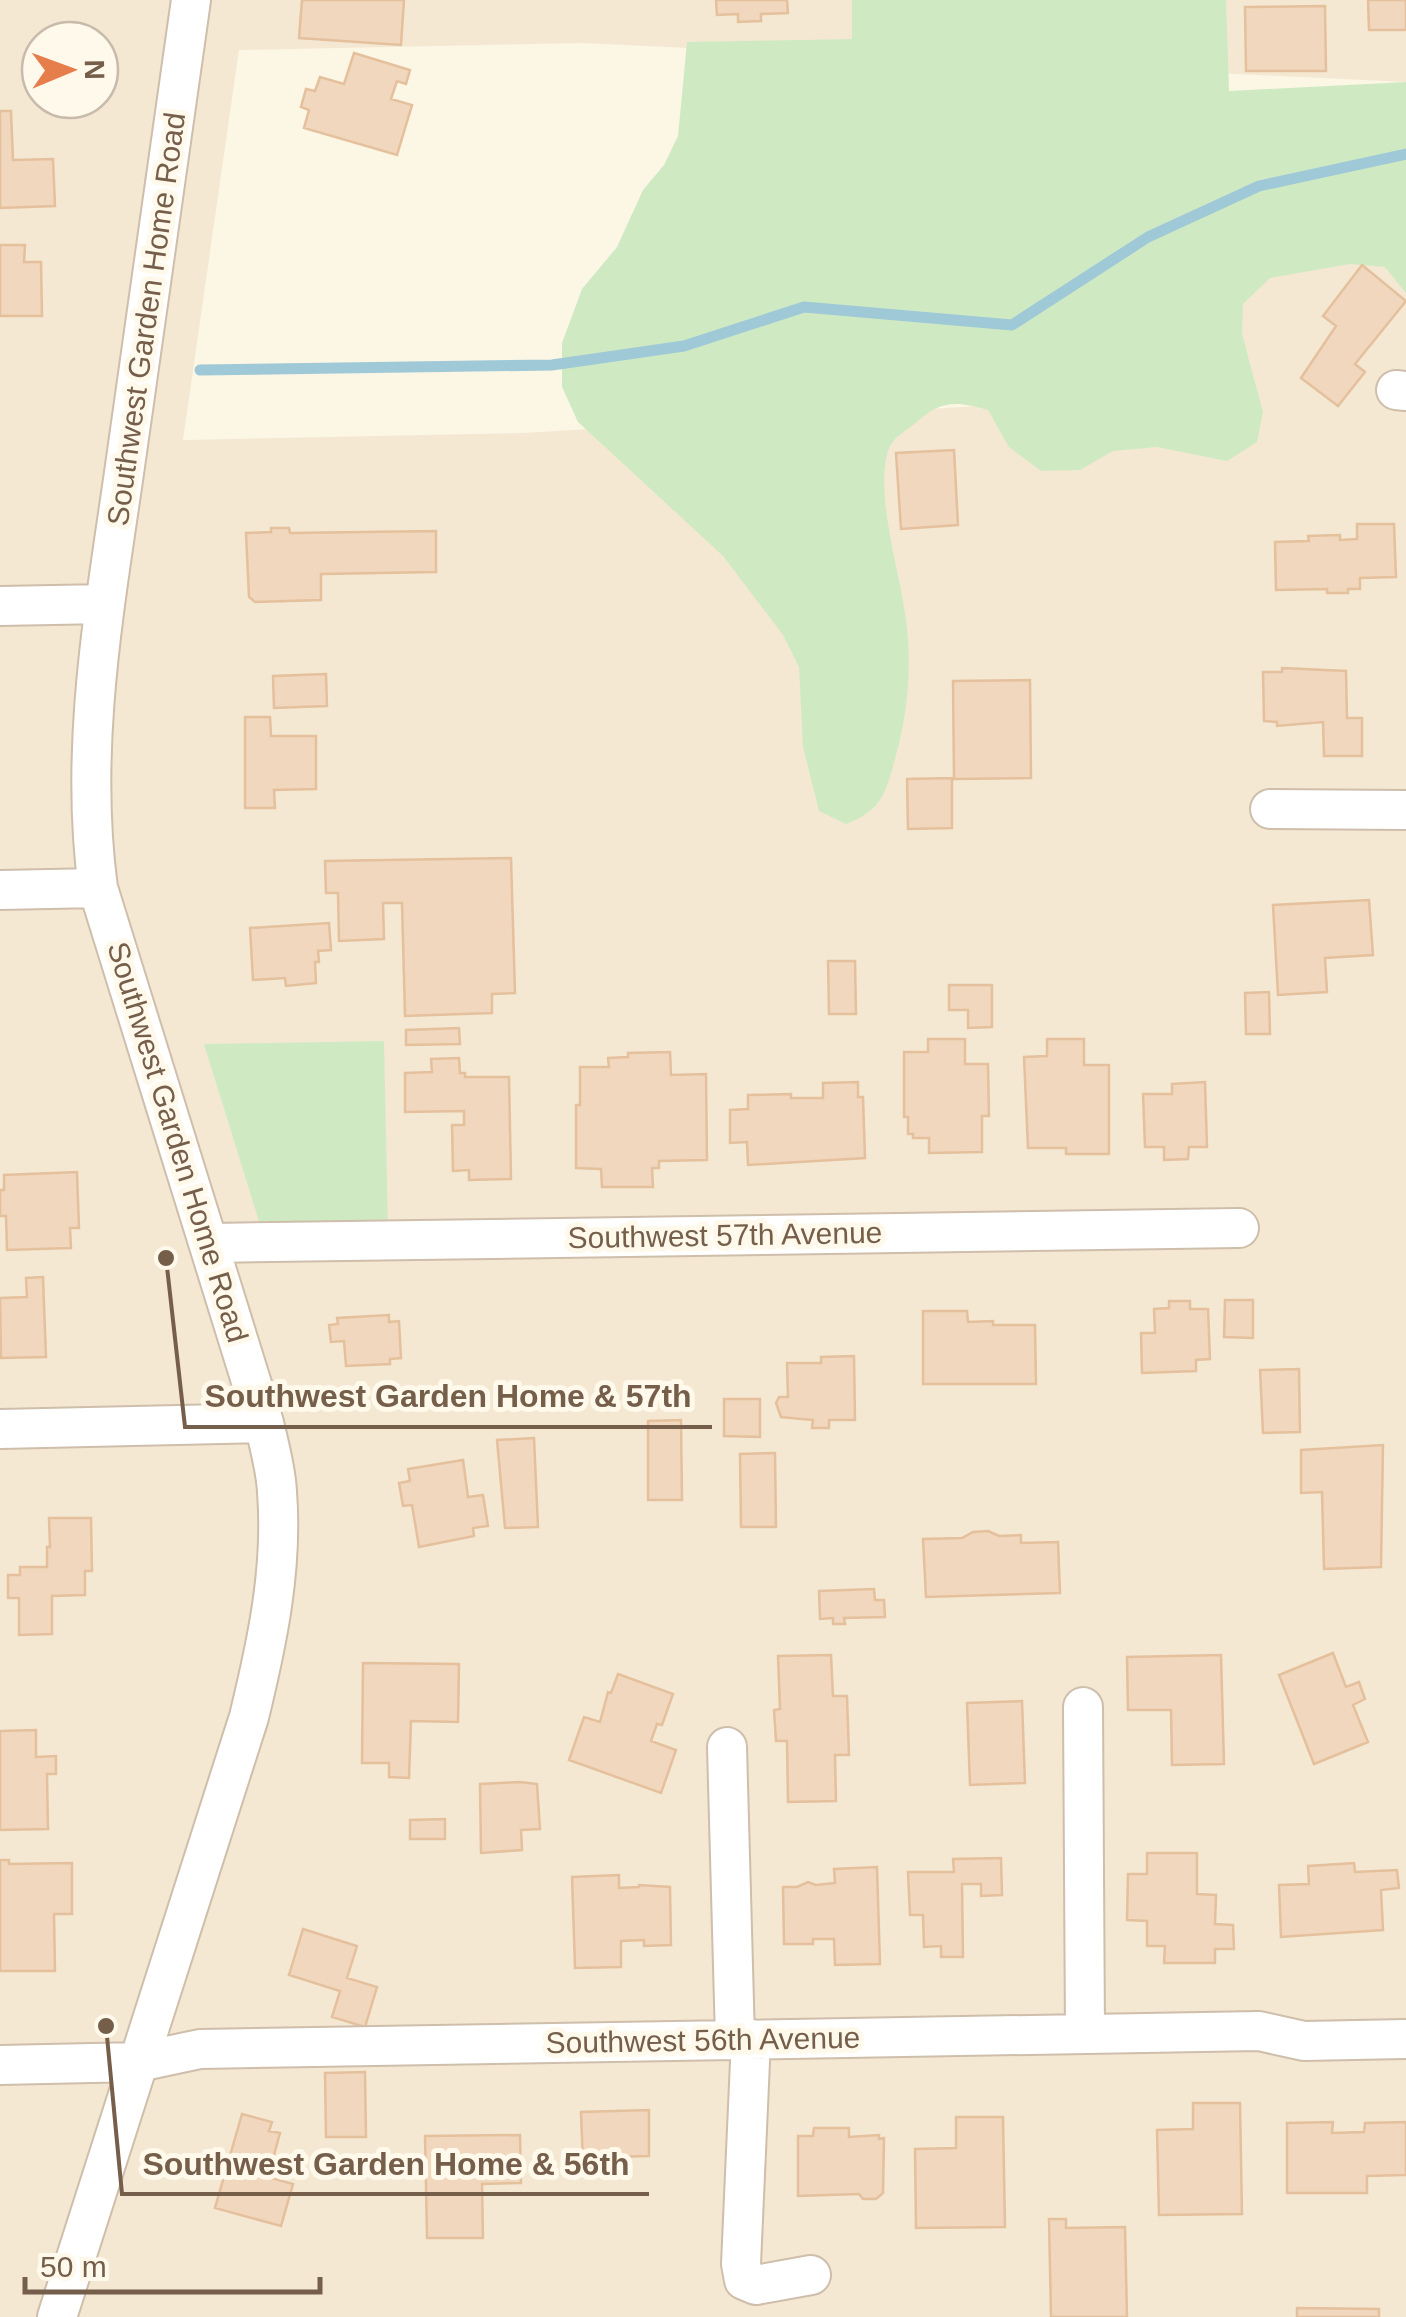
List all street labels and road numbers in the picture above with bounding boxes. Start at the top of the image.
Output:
street label: Southwest Garden Home Road [101,110,191,528]
street label: Southwest Garden Home Road [101,938,255,1346]
street label: Southwest 57th Avenue [567,1216,883,1254]
street label: Southwest 56th Avenue [545,2021,861,2059]

